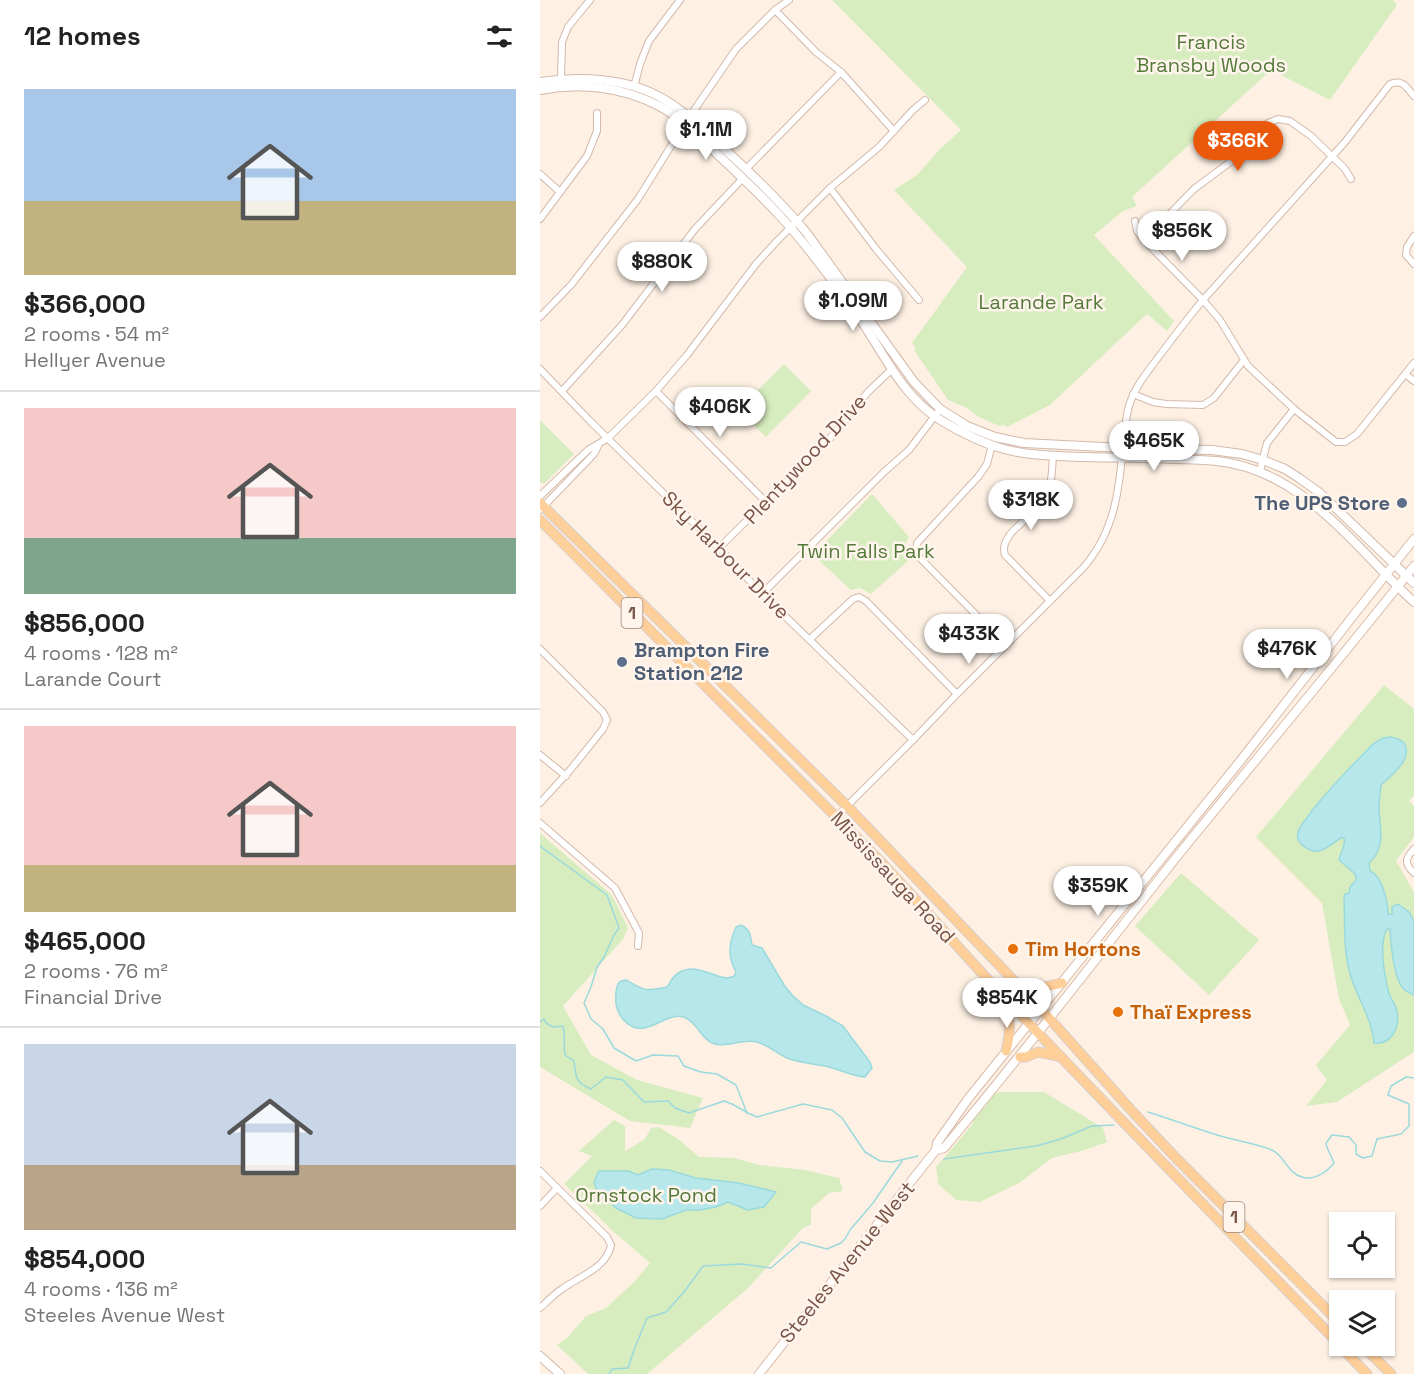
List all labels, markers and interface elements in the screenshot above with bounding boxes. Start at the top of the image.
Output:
text: 12 homes [24,19,141,53]
icon: filters [483,20,516,53]
park label: Francis Bransby Woods [1136,29,1286,78]
pin: $1.1M [664,110,748,161]
text: $1.1M [680,116,732,142]
pin: $366K [1196,121,1280,172]
text: $366K [1207,127,1269,153]
icon: home [216,128,324,236]
pin: $856K [1140,211,1224,262]
text: $856K [1152,217,1213,243]
pin: $880K [620,242,704,293]
text: $880K [631,248,693,274]
pin: $1.09M [804,281,902,332]
text: $366,000 [24,287,146,321]
text: $1.09M [818,287,888,313]
park label: Larande Park [979,289,1104,315]
text: 2 rooms · 54 m² [24,321,169,347]
text: Hellyer Avenue [24,347,166,373]
pin: $406K [678,387,762,438]
street label: Plentywood Drive [738,388,872,530]
text: $406K [689,393,751,419]
pin: $465K [1112,421,1196,472]
text: $465K [1123,427,1185,453]
icon: home [216,447,324,555]
pin: $318K [989,480,1073,531]
street label: Sky Harbour Drive [656,485,796,625]
text: $318K [1002,486,1060,512]
place label: The UPS Store [1254,490,1390,516]
marker: The UPS Store [1395,496,1409,510]
park label: Twin Falls Park [797,538,935,564]
road number: 1 [622,598,643,628]
text: $856,000 [24,606,145,640]
pin: $433K [927,614,1011,665]
text: $433K [938,620,1000,646]
pin: $476K [1245,629,1329,680]
text: $476K [1257,635,1317,661]
place label: Brampton Fire Station 212 [634,637,770,686]
text: 4 rooms · 128 m² [24,640,178,666]
marker: Brampton Fire Station 212 [615,655,629,669]
text: Larande Court [24,666,161,692]
icon: home [216,765,324,873]
street label: Mississauga Road [825,806,961,948]
pin: $359K [1056,866,1140,917]
text: $359K [1067,872,1129,898]
text: $465,000 [24,924,146,958]
place label: Tim Hortons [1025,936,1141,962]
marker: Tim Hortons [1006,942,1020,956]
text: 2 rooms · 76 m² [24,958,168,984]
pin: $854K [965,978,1049,1029]
text: Financial Drive [24,984,162,1010]
text: $854K [976,984,1038,1010]
place label: Thaï Express [1130,999,1252,1025]
marker: Thaï Express [1111,1005,1125,1019]
icon: home [216,1083,324,1191]
street label: Steeles Avenue West [774,1176,920,1348]
park label: Ornstock Pond [575,1182,717,1208]
road number: 1 [1224,1202,1244,1232]
map controls [1329,1212,1395,1356]
button: locate [1329,1212,1395,1278]
text: $854,000 [24,1242,145,1276]
text: 4 rooms · 136 m² [24,1276,178,1302]
button: layers [1329,1290,1395,1356]
text: Steeles Avenue West [24,1302,225,1328]

